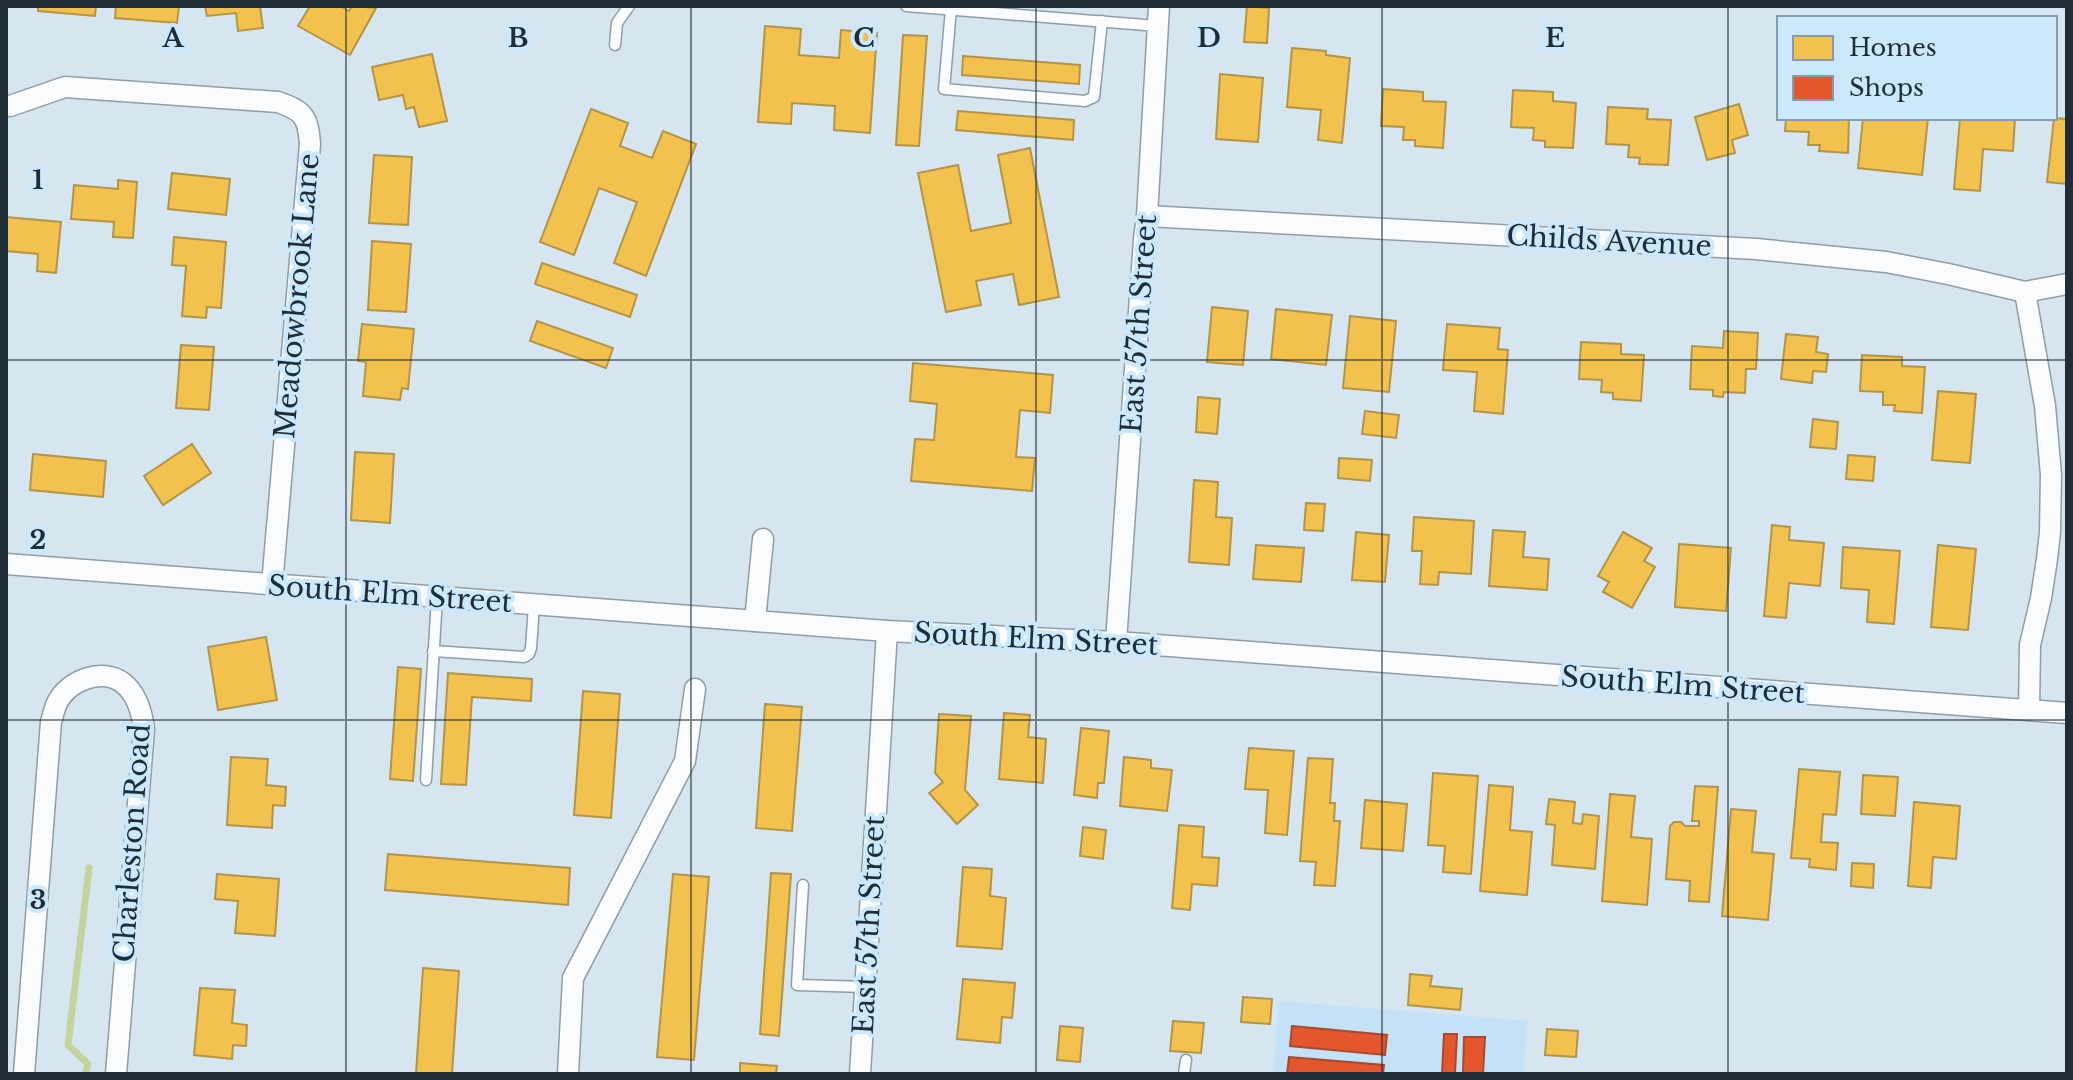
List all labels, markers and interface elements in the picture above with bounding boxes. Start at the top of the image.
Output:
legend [1777,16,2057,120]
text: A [161,22,184,54]
text: B [508,22,528,54]
text: C [853,22,875,54]
text: D [1197,22,1221,54]
text: E [1545,22,1565,54]
text: Homes [1849,33,1937,62]
text: Shops [1849,73,1924,102]
street label: Meadowbrook Lane [267,152,327,440]
text: 1 [32,164,44,196]
street label: East 57th Street [1114,213,1164,435]
street label: Childs Avenue [1505,218,1713,264]
text: 2 [30,524,46,556]
street label: South Elm Street [267,568,514,620]
street label: South Elm Street [913,615,1160,663]
street label: South Elm Street [1560,659,1807,711]
street label: Charleston Road [106,722,158,964]
street label: East 57th Street [846,814,892,1035]
text: 3 [30,884,46,916]

